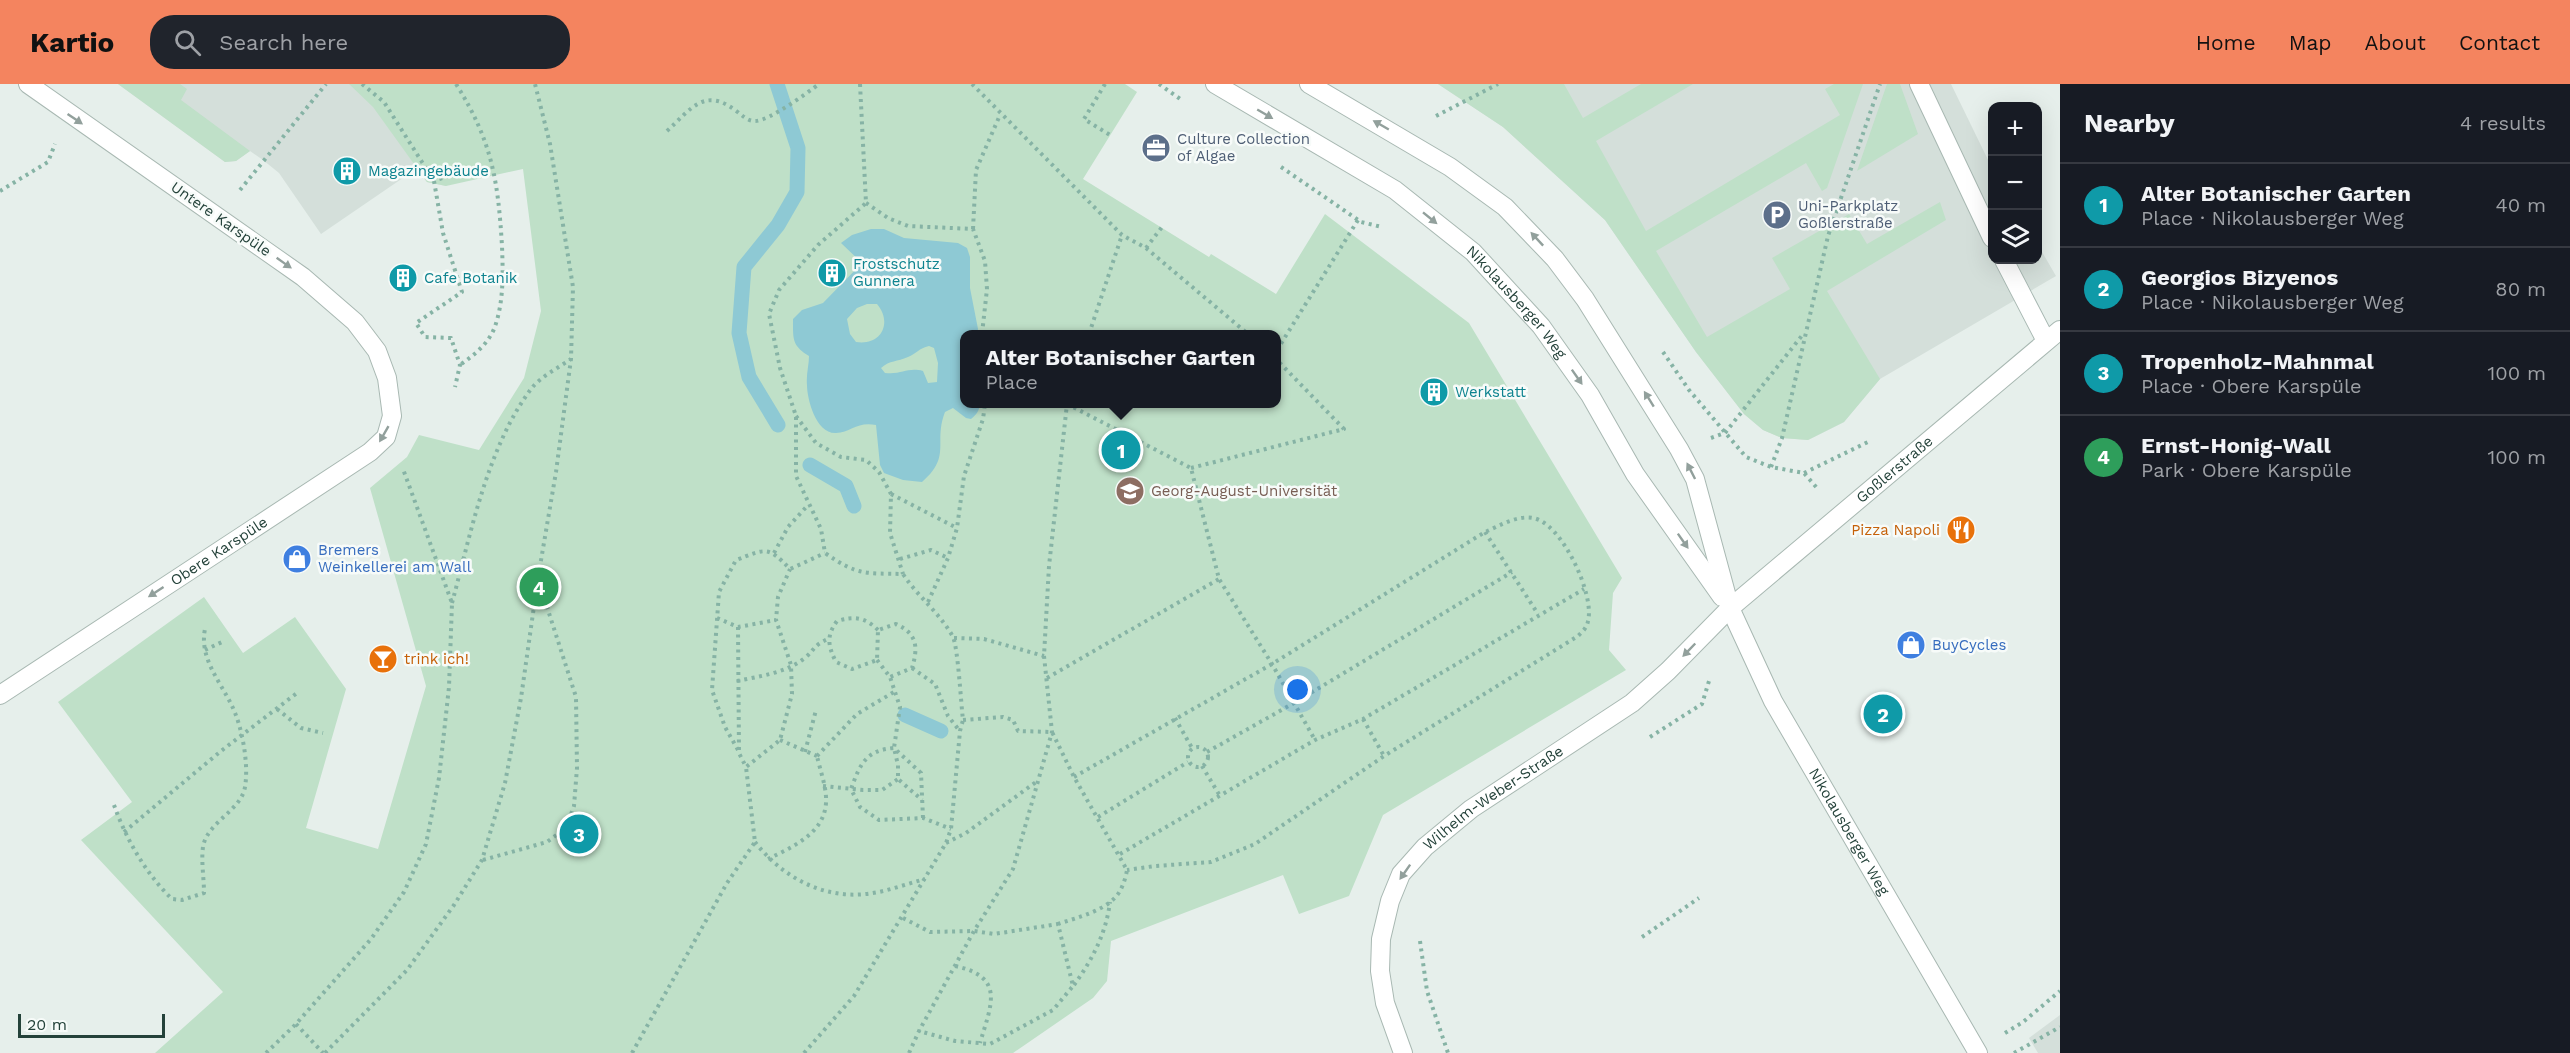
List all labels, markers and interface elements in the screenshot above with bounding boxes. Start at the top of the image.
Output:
search box [150,15,570,69]
text: Kartio [30,26,114,59]
icon: search [171,26,204,59]
text: Search here [219,30,348,55]
text: Home [2196,30,2256,55]
text: Map [2289,30,2332,55]
text: About [2365,30,2426,55]
text: Contact [2459,30,2540,55]
map controls [1988,102,2042,264]
button: + [1988,102,2042,156]
one-way arrow [1257,108,1273,119]
text: Nearby [2084,108,2175,138]
text: 4 results [2460,111,2546,135]
one-way arrow [67,113,83,124]
one-way arrow [1373,119,1389,130]
place label: Culture Collection of Algae [1177,130,1310,165]
office icon: Culture Collection of Algae [1140,132,1172,164]
building icon: Magazingebäude [331,155,363,187]
button: − [1988,156,2042,210]
place label: Magazingebäude [368,162,489,180]
street label: Untere Karspüle [167,178,275,260]
text: Alter Botanischer Garten [2141,181,2411,206]
text: 1 [2099,193,2108,217]
text: 40 m [2495,193,2546,217]
place label: Uni-Parkplatz Goßlerstraße [1798,197,1898,232]
parking icon: Uni-Parkplatz Goßlerstraße [1761,199,1793,231]
text: Place · Nikolausberger Weg [2141,206,2404,230]
button: layers [1988,210,2042,264]
one-way arrow [1422,211,1438,224]
one-way arrow [1531,232,1545,246]
street label: Nikolausberger Weg [1463,241,1570,362]
place label: Frostschutz Gunnera [853,255,940,290]
one-way arrow [276,257,292,269]
building icon: Frostschutz Gunnera [816,257,848,289]
building icon: Cafe Botanik [387,262,419,294]
text: Georgios Bizyenos [2141,265,2338,290]
place label: Cafe Botanik [424,269,518,287]
text: 2 [2098,277,2109,301]
text: 80 m [2495,277,2546,301]
text: Place · Nikolausberger Weg [2141,290,2404,314]
popup [960,330,1281,408]
text: Alter Botanischer Garten [986,345,1255,370]
text: Tropenholz-Mahnmal [2141,349,2374,374]
text: 3 [2098,361,2109,385]
text: 100 m [2487,361,2546,385]
one-way arrow [1571,369,1583,385]
text: Place [986,370,1038,394]
text: Place · Obere Karspüle [2141,374,2362,398]
building icon: Werkstatt [1418,376,1450,408]
place label: Werkstatt [1455,383,1527,401]
one-way arrow [1643,391,1654,407]
one-way arrow [379,426,390,443]
pin: 1 [1102,428,1140,472]
street label: Goßlerstraße [1853,432,1937,507]
text: Ernst-Honig-Wall [2141,433,2331,458]
text: 4 [2097,445,2110,469]
text: 100 m [2487,445,2546,469]
text: Park · Obere Karspüle [2141,458,2352,482]
one-way arrow [1686,462,1696,479]
school or university icon: Georg-August-Universität [1114,475,1146,507]
place label: Georg-August-Universität [1151,482,1338,500]
street label: Obere Karspüle [167,513,271,590]
restaurant icon: Pizza Napoli [1945,514,1977,546]
place label: Pizza Napoli [1851,521,1940,539]
one-way arrow [1677,533,1689,549]
place label: Bremers Weinkellerei am Wall [318,541,472,576]
shop icon: Bremers Weinkellerei am Wall [281,543,313,575]
pin: 4 [520,564,558,610]
one-way arrow [148,586,164,597]
shop icon: BuyCycles [1895,629,1927,661]
place label: BuyCycles [1932,636,2006,654]
one-way arrow [1683,642,1697,656]
bar icon: trink ich! [367,643,399,675]
place label: trink ich! [404,650,469,668]
your location [1283,675,1312,704]
pin: 2 [1864,692,1902,736]
street label: Wilhelm-Weber-Straße [1419,742,1567,854]
street label: Nikolausberger Weg [1805,765,1893,898]
pin: 3 [560,812,598,856]
one-way arrow [1399,863,1411,879]
scale bar [18,1011,165,1038]
text: 20 m [27,1015,67,1034]

